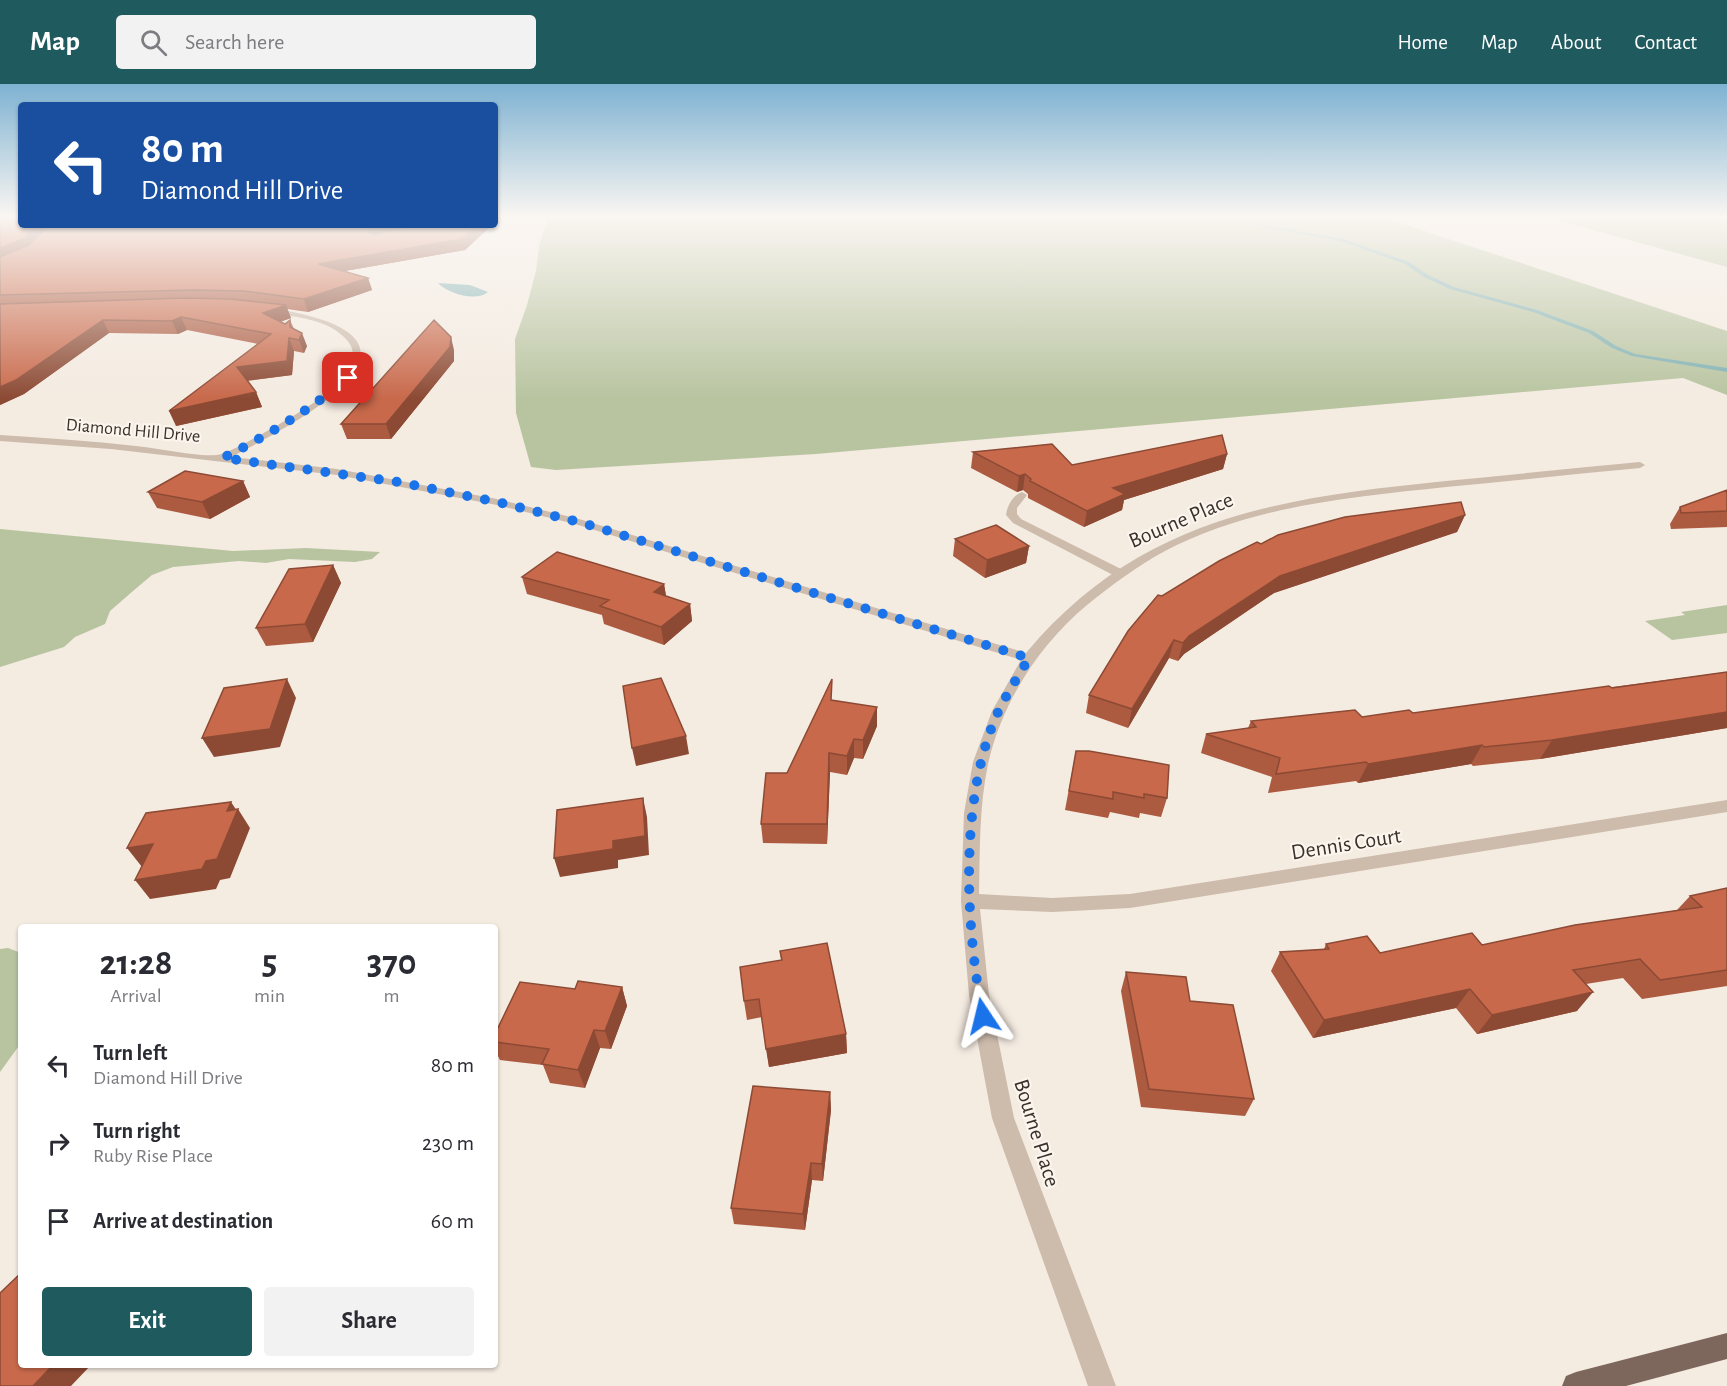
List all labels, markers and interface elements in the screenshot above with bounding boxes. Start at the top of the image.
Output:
search box [116,15,536,69]
icon: search [137,26,170,59]
text: Map [30,28,80,56]
text: Search here [185,31,284,53]
text: Home [1397,32,1448,53]
text: Map [1481,32,1518,53]
text: About [1551,32,1601,53]
text: Contact [1634,32,1697,53]
icon: left [42,126,120,204]
text: 80 m [141,128,224,170]
text: Diamond Hill Drive [141,177,343,204]
pin [322,352,373,403]
icon: arrive [331,361,364,394]
street label: Diamond Hill Drive [65,416,201,446]
street label: Bourne Place [1125,488,1237,552]
street label: Dennis Court [1290,824,1402,864]
text: 21:28 [100,945,172,981]
text: 5 [262,945,277,981]
text: 370 [367,945,416,981]
position arrow [951,984,1015,1048]
text: Arrival [110,986,162,1006]
text: min [254,986,285,1006]
text: m [384,986,400,1006]
text: Turn left [93,1042,167,1064]
icon: left [42,1049,75,1082]
text: 80 m [431,1054,474,1076]
text: Diamond Hill Drive [93,1068,243,1088]
street label: Bourne Place [1010,1077,1064,1189]
text: Turn right [93,1120,180,1142]
icon: right [42,1127,75,1160]
text: 230 m [422,1132,474,1154]
text: Ruby Rise Place [93,1146,213,1166]
icon: arrive [42,1205,75,1238]
text: Arrive at destination [93,1210,273,1232]
text: 60 m [431,1210,474,1232]
button: Exit [42,1287,252,1356]
button: Share [264,1287,474,1356]

